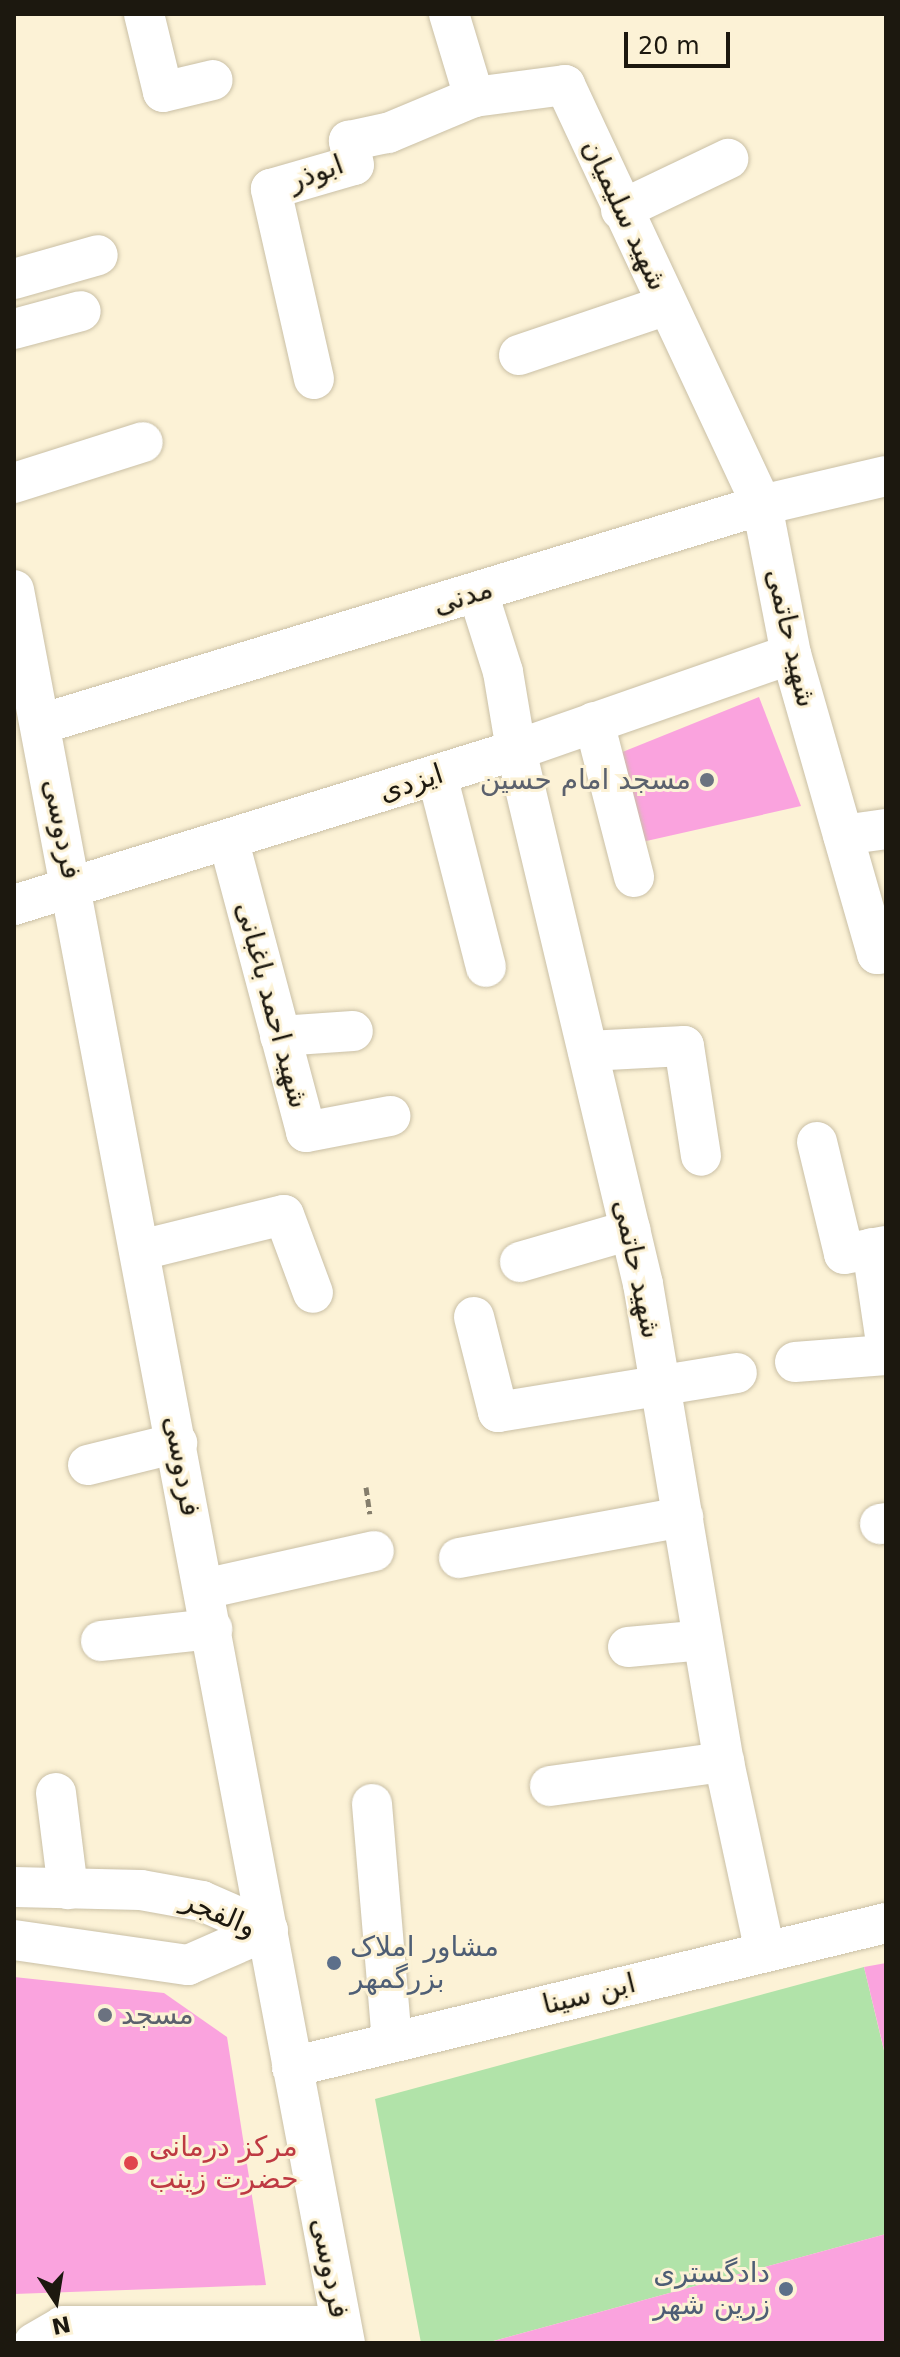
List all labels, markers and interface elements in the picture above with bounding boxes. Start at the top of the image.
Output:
scale bar [628,16,734,66]
text: 20 m [638,32,700,60]
street label: شهید سلیمیان [575,134,675,296]
street label: ابوذر [284,148,348,198]
street label: شهید حاتمی [759,565,823,711]
street label: مدنی [429,572,497,622]
street label: ایزدی [375,757,447,809]
place label: مسجد امام حسین [480,763,691,797]
marker: مسجد امام حسین [698,771,716,789]
street label: فردوسی [36,776,88,882]
street label: شهید احمد باغبانی [228,898,316,1112]
street label: شهید حاتمی [606,1196,668,1342]
street label: فردوسی [157,1413,207,1519]
street label: والفجر [177,1883,261,1945]
place label: مشاور املاک بزرگمهر [350,1930,499,1996]
marker: مشاور املاک بزرگمهر [325,1954,343,1972]
street label: ابن سینا [539,1966,639,2022]
place label: مسجد [121,1998,194,2032]
marker: مسجد [96,2006,114,2024]
place label: مرکز درمانی حضرت زینب [149,2130,299,2196]
marker: مرکز درمانی حضرت زینب [120,2152,142,2174]
street label: فردوسی [304,2215,356,2321]
place label: دادگستری زرین شهر [653,2256,770,2322]
north arrow [16,2261,96,2341]
marker: دادگستری زرین شهر [777,2280,795,2298]
text: N [49,2311,73,2339]

